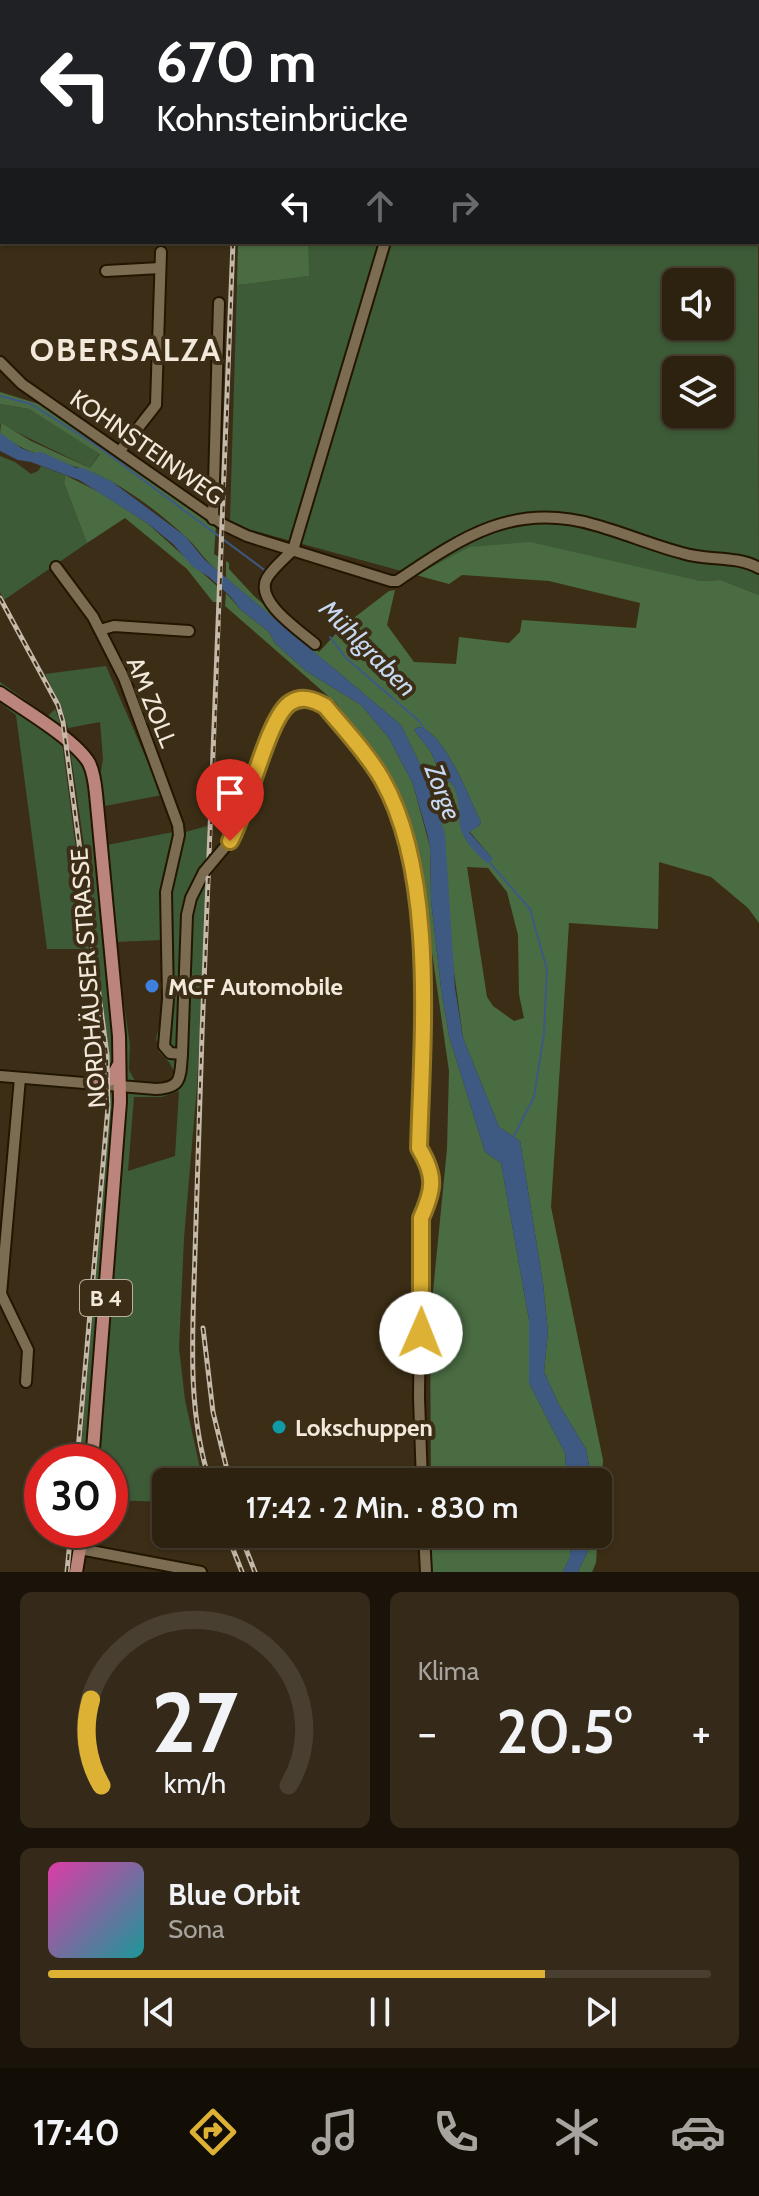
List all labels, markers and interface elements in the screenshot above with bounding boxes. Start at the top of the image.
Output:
text: 670 m [156,28,316,96]
icon: left [24,32,128,136]
text: Kohnsteinbrücke [156,96,408,140]
icon: left [274,184,318,228]
icon: ahead [358,184,402,228]
icon: right [442,184,486,228]
map controls [662,268,734,428]
button: sound [662,268,734,340]
district label: OBERSALZA [30,330,222,369]
button: layers [662,356,734,428]
street label: KOHNSTEINWEG [65,383,229,511]
water label: Mühlgraben [312,592,423,703]
street label: AM ZOLL [121,653,183,751]
water label: Zorge [417,758,468,825]
pin [196,759,264,841]
icon: arrive [208,771,252,815]
street label: NORDHÄUSER STRASSE [64,847,112,1109]
place label: MCF Automobile [168,972,343,1001]
marker: MCF Automobile [143,977,161,995]
road number: B 4 [80,1280,132,1316]
position arrow [379,1291,463,1375]
place label: Lokschuppen [295,1413,433,1442]
marker: Lokschuppen [270,1418,288,1436]
speed limit sign: 30 [24,1444,128,1548]
text: 17:42 · 2 Min. · 830 m [246,1489,518,1526]
text: Klima [418,1655,479,1687]
text: 27 [152,1672,238,1773]
text: 20.5° [496,1695,632,1768]
text: − [418,1706,437,1759]
text: + [692,1706,711,1759]
text: km/h [163,1765,226,1800]
text: Blue Orbit [168,1876,300,1913]
text: Sona [168,1913,225,1945]
icon: previous [137,1990,181,2034]
icon: pause [358,1990,402,2034]
icon: next [579,1990,623,2034]
icon: directions [185,2104,241,2160]
icon: music [307,2104,363,2160]
icon: phone [428,2104,484,2160]
icon: climate [549,2104,605,2160]
icon: car [670,2104,726,2160]
text: 17:40 [33,2110,120,2154]

